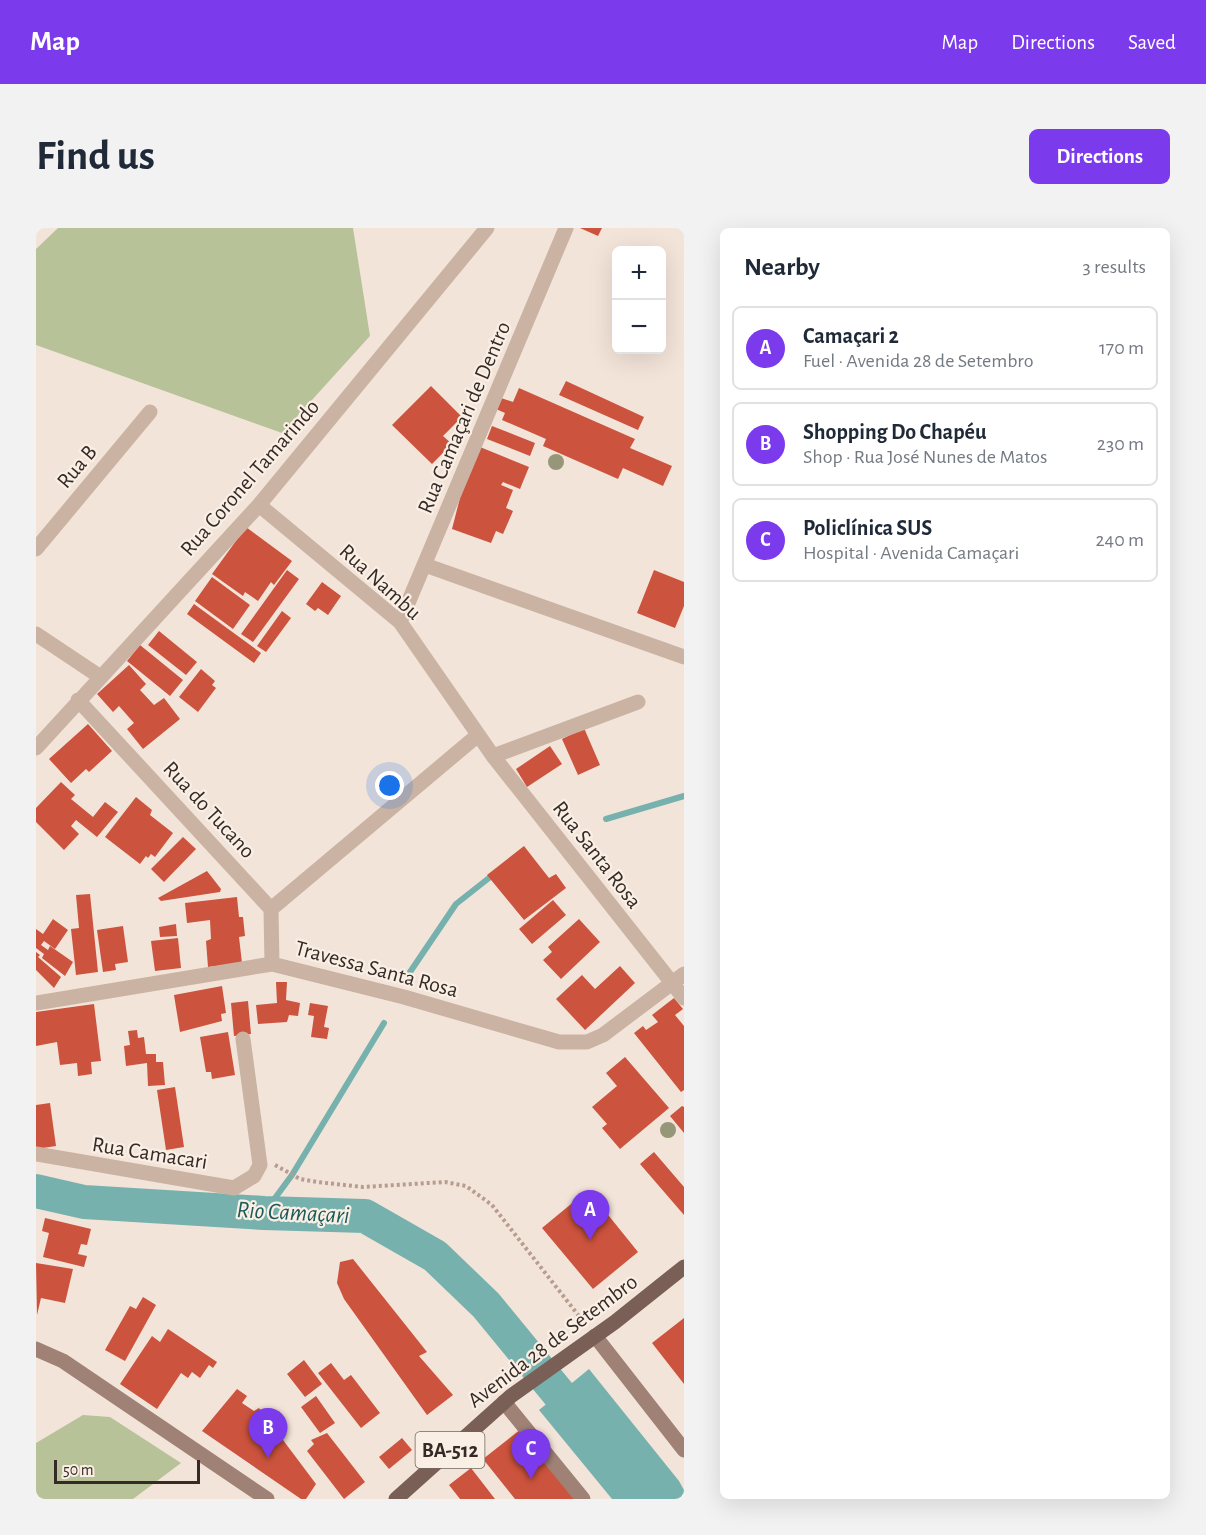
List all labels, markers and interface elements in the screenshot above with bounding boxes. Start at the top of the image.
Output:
text: Map [30,28,80,56]
text: Map [942,32,978,53]
text: Directions [1011,32,1095,53]
text: Saved [1128,32,1176,53]
button: Directions [1029,129,1170,184]
text: Find us [36,135,155,177]
map controls [612,246,666,354]
button: + [612,246,666,300]
text: Nearby [744,254,820,280]
text: 3 results [1082,257,1146,277]
button: − [612,300,666,354]
street label: Rua Camaçari de Dentro [414,318,514,516]
text: Camaçari 2 [803,325,899,347]
text: A [760,338,772,358]
text: 170 m [1099,338,1144,358]
text: Fuel · Avenida 28 de Setembro [803,351,1034,371]
street label: Rua Coronel Tamarindo [176,395,323,560]
text: Shopping Do Chapéu [803,421,986,443]
text: B [760,434,771,454]
text: 230 m [1097,434,1144,454]
street label: Rua B [53,441,101,492]
text: Shop · Rua José Nunes de Matos [803,447,1048,467]
text: Policlínica SUS [803,517,932,539]
text: C [760,530,771,550]
text: 240 m [1095,530,1144,550]
street label: Rua Nambu [335,540,425,624]
text: Hospital · Avenida Camaçari [803,543,1019,563]
street label: Rua do Tucano [159,757,259,862]
your location [375,771,404,800]
street label: Rua Santa Rosa [549,797,646,912]
street label: Travessa Santa Rosa [293,937,461,1001]
street label: Rua Camacari [91,1133,209,1173]
pin: A [570,1190,610,1240]
water label: Rio Camaçari [236,1198,350,1228]
street label: Avenida 28 de Setembro [464,1270,642,1412]
pin: B [248,1408,288,1458]
pin: C [512,1430,550,1479]
road number: BA-512 [416,1432,484,1468]
scale bar [54,1457,200,1484]
text: 50 m [63,1462,94,1478]

